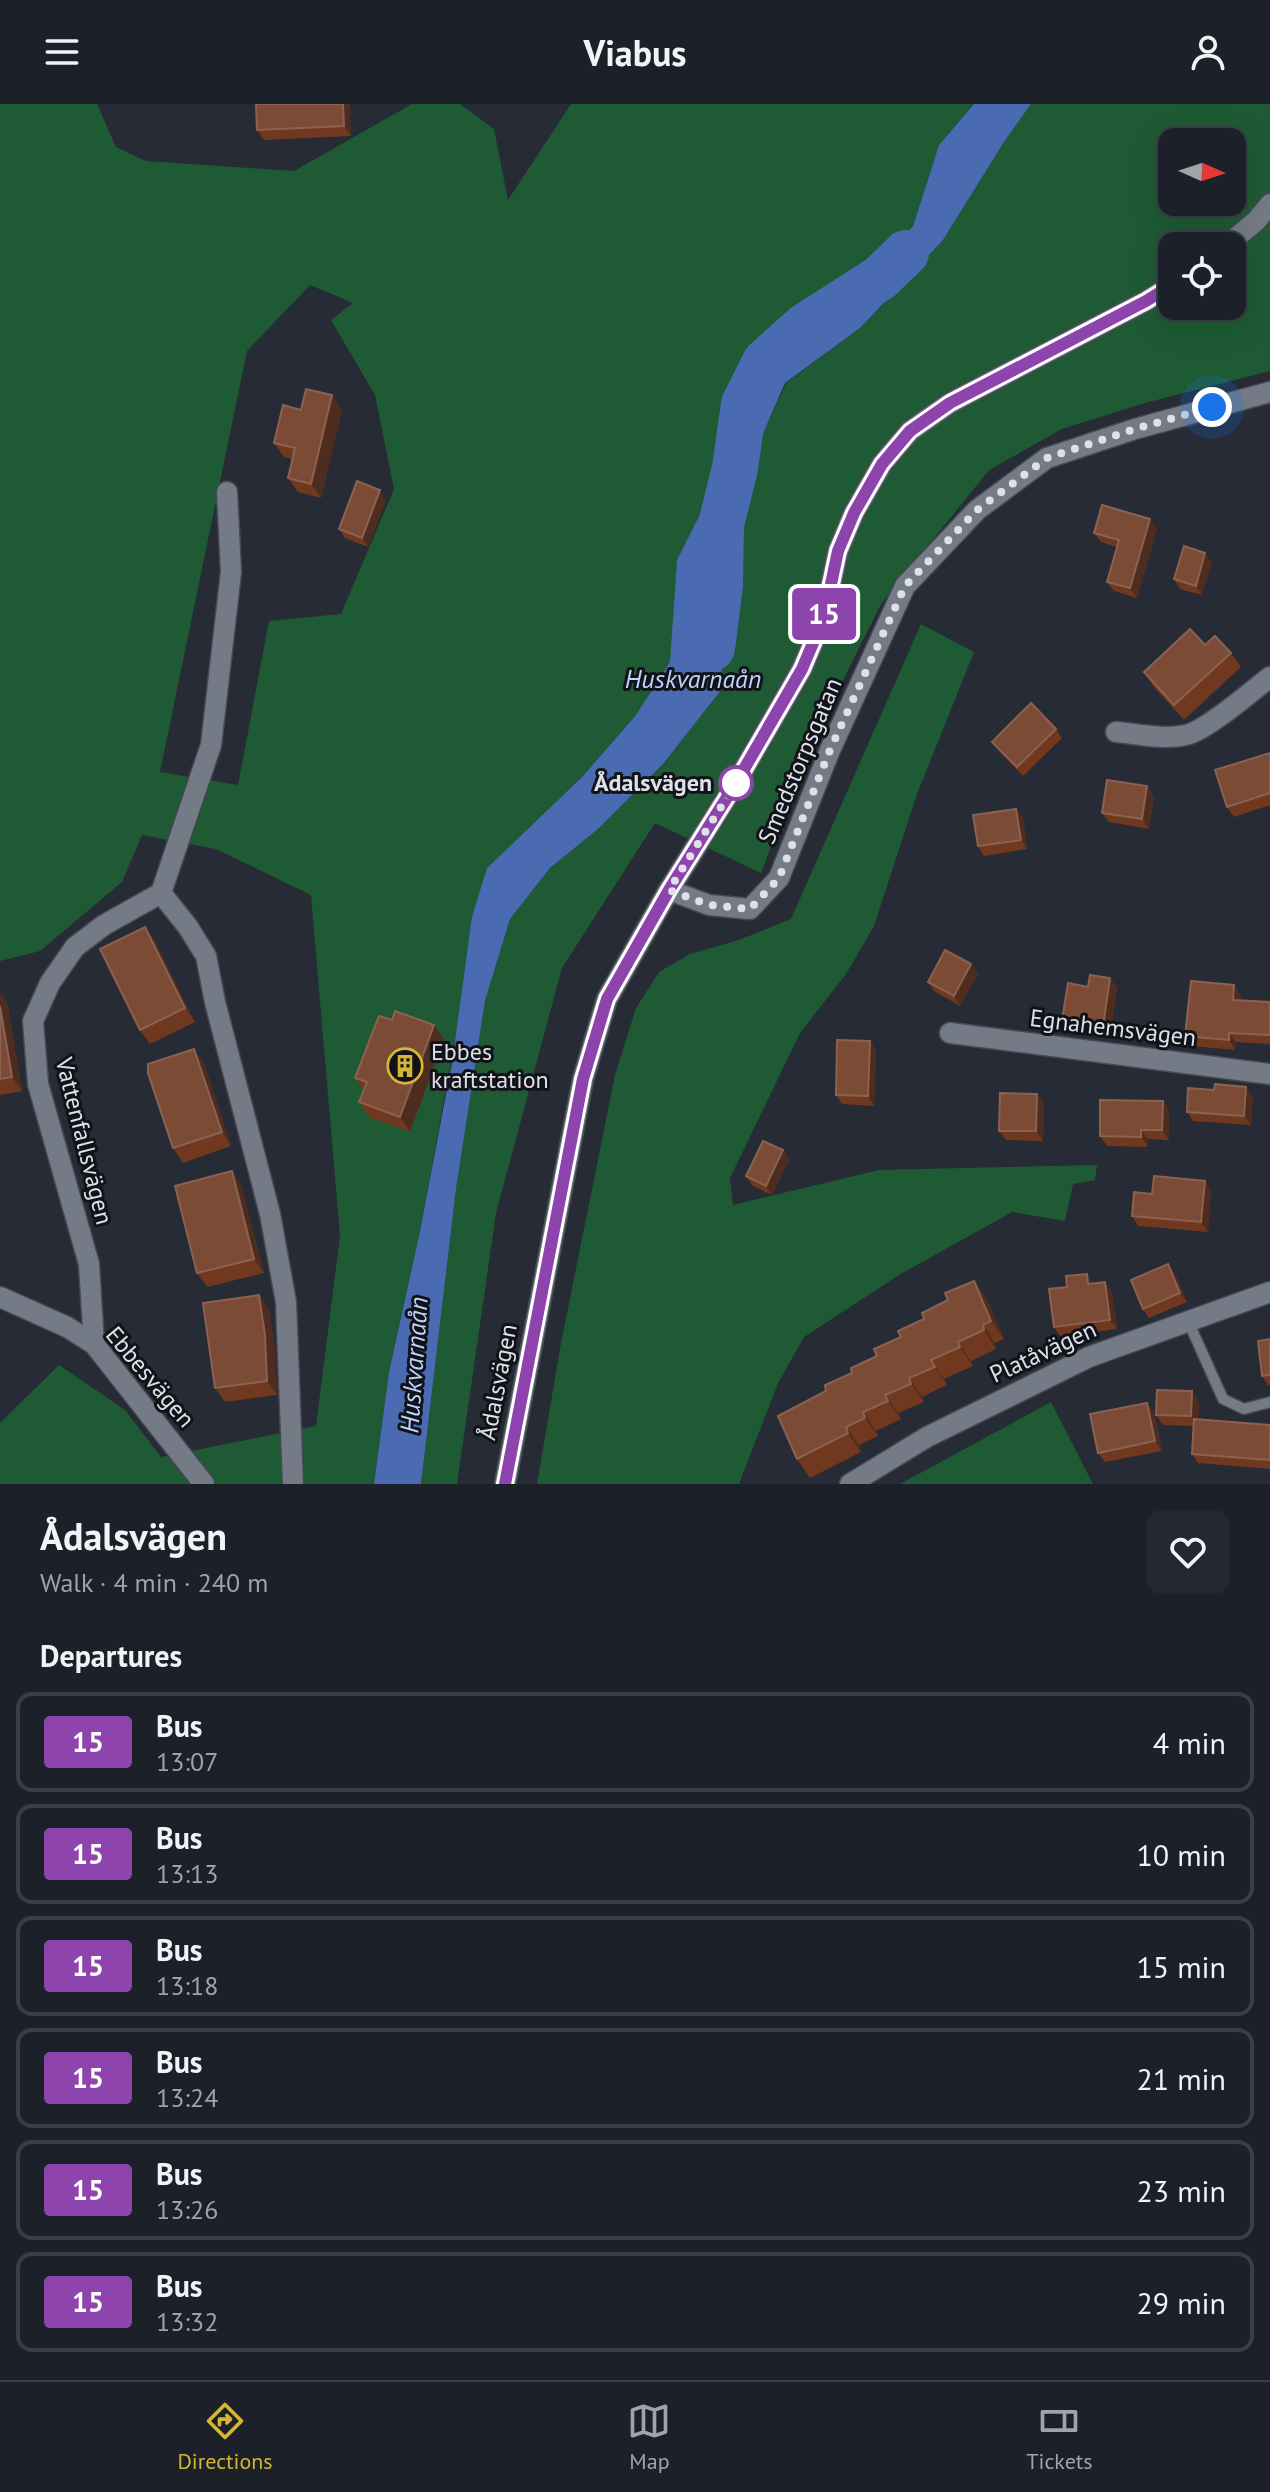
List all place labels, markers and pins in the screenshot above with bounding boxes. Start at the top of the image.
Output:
marker: Ådalsvägen [719,766,753,800]
place label: Ådalsvägen [594,767,712,798]
place label: Ebbes kraftstation [431,1036,549,1095]
building icon: Ebbes kraftstation [386,1047,424,1085]

